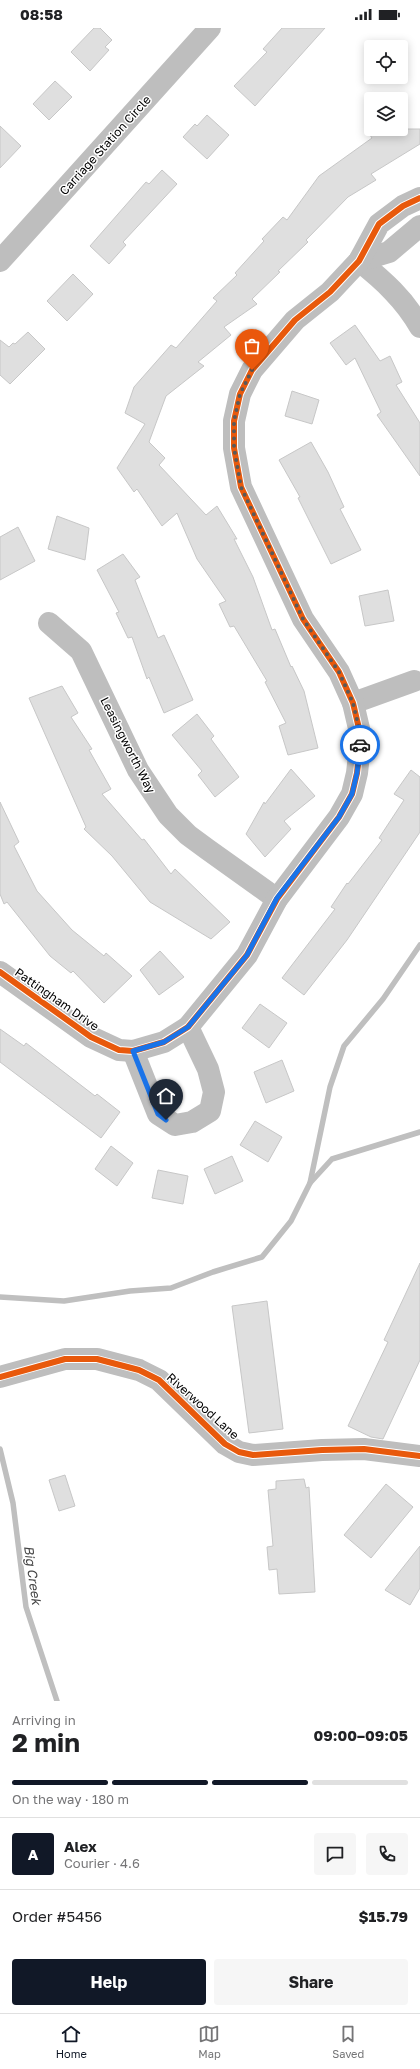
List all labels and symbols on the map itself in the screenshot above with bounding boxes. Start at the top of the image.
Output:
street label: Carriage Station Circle [56,92,154,198]
pin [235,329,269,370]
street label: Leasingworth Way [97,694,159,796]
courier [340,725,380,765]
street label: Pattingham Drive [12,964,102,1034]
pin [149,1079,183,1120]
street label: Riverwood Lane [164,1370,242,1442]
water label: Big Creek [21,1544,45,1607]

